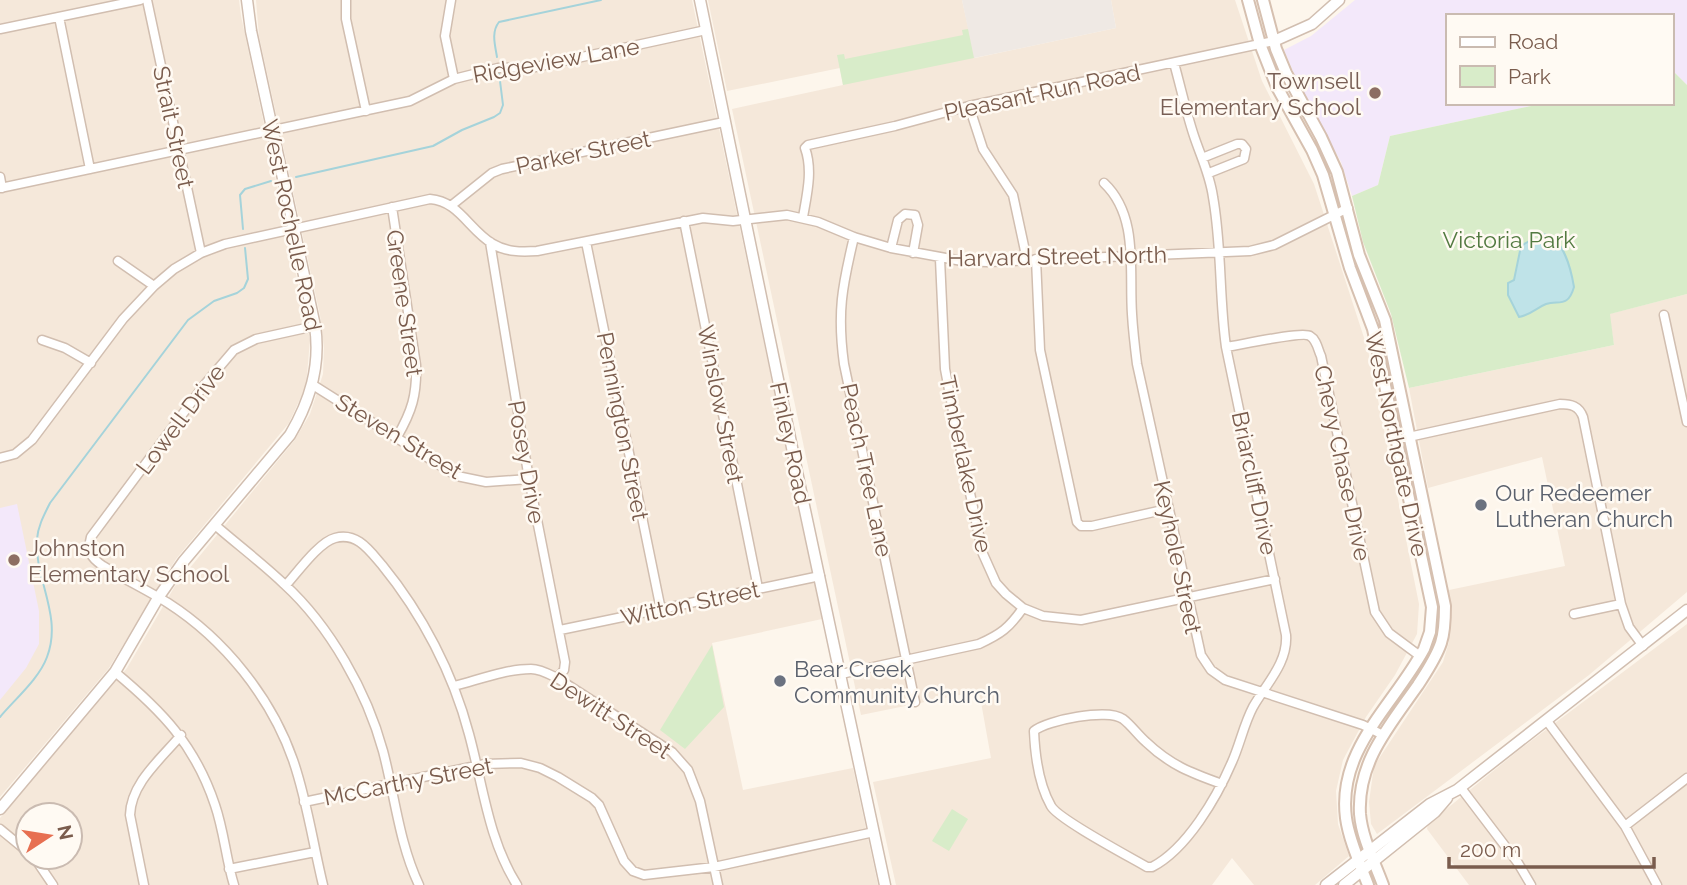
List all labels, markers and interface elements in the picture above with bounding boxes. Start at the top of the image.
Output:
legend [1446,14,1673,105]
text: Road [1508,29,1558,54]
street label: Ridgeview Lane [471,32,641,88]
street label: Pleasant Run Road [941,58,1143,126]
street label: Strait Street [148,63,200,191]
text: Park [1508,64,1551,89]
place label: Townsell Elementary School [1160,67,1362,120]
marker: Townsell Elementary School [1367,85,1383,101]
street label: West Rochelle Road [256,117,328,333]
street label: Parker Street [513,124,653,179]
park label: Victoria Park [1443,226,1575,253]
street label: Greene Street [381,228,429,378]
street label: Harvard Street North [947,241,1167,271]
street label: Winslow Street [692,322,750,486]
street label: West Northgate Drive [1360,329,1434,559]
street label: Pennington Street [592,330,655,523]
street label: Lowell Drive [130,359,230,479]
street label: Chevy Chase Drive [1309,363,1377,563]
street label: Timberlake Drive [934,373,998,555]
street label: Finley Road [765,379,817,507]
street label: Peach Tree Lane [835,381,899,559]
street label: Steven Street [331,388,467,485]
street label: Posey Drive [503,398,551,526]
street label: Briarcliff Drive [1227,409,1283,557]
street label: Keyhole Street [1149,478,1208,636]
place label: Our Redeemer Lutheran Church [1495,479,1673,532]
marker: Our Redeemer Lutheran Church [1473,497,1489,513]
place label: Johnston Elementary School [28,534,230,587]
marker: Johnston Elementary School [6,552,22,568]
street label: Witton Street [618,575,762,631]
place label: Bear Creek Community Church [794,655,1000,708]
street label: Dewitt Street [546,666,677,764]
marker: Bear Creek Community Church [772,673,788,689]
street label: McCarthy Street [321,751,495,811]
north arrow [14,801,84,871]
text: N [53,823,78,842]
scale bar [1449,826,1654,870]
text: 200 m [1460,837,1521,862]

